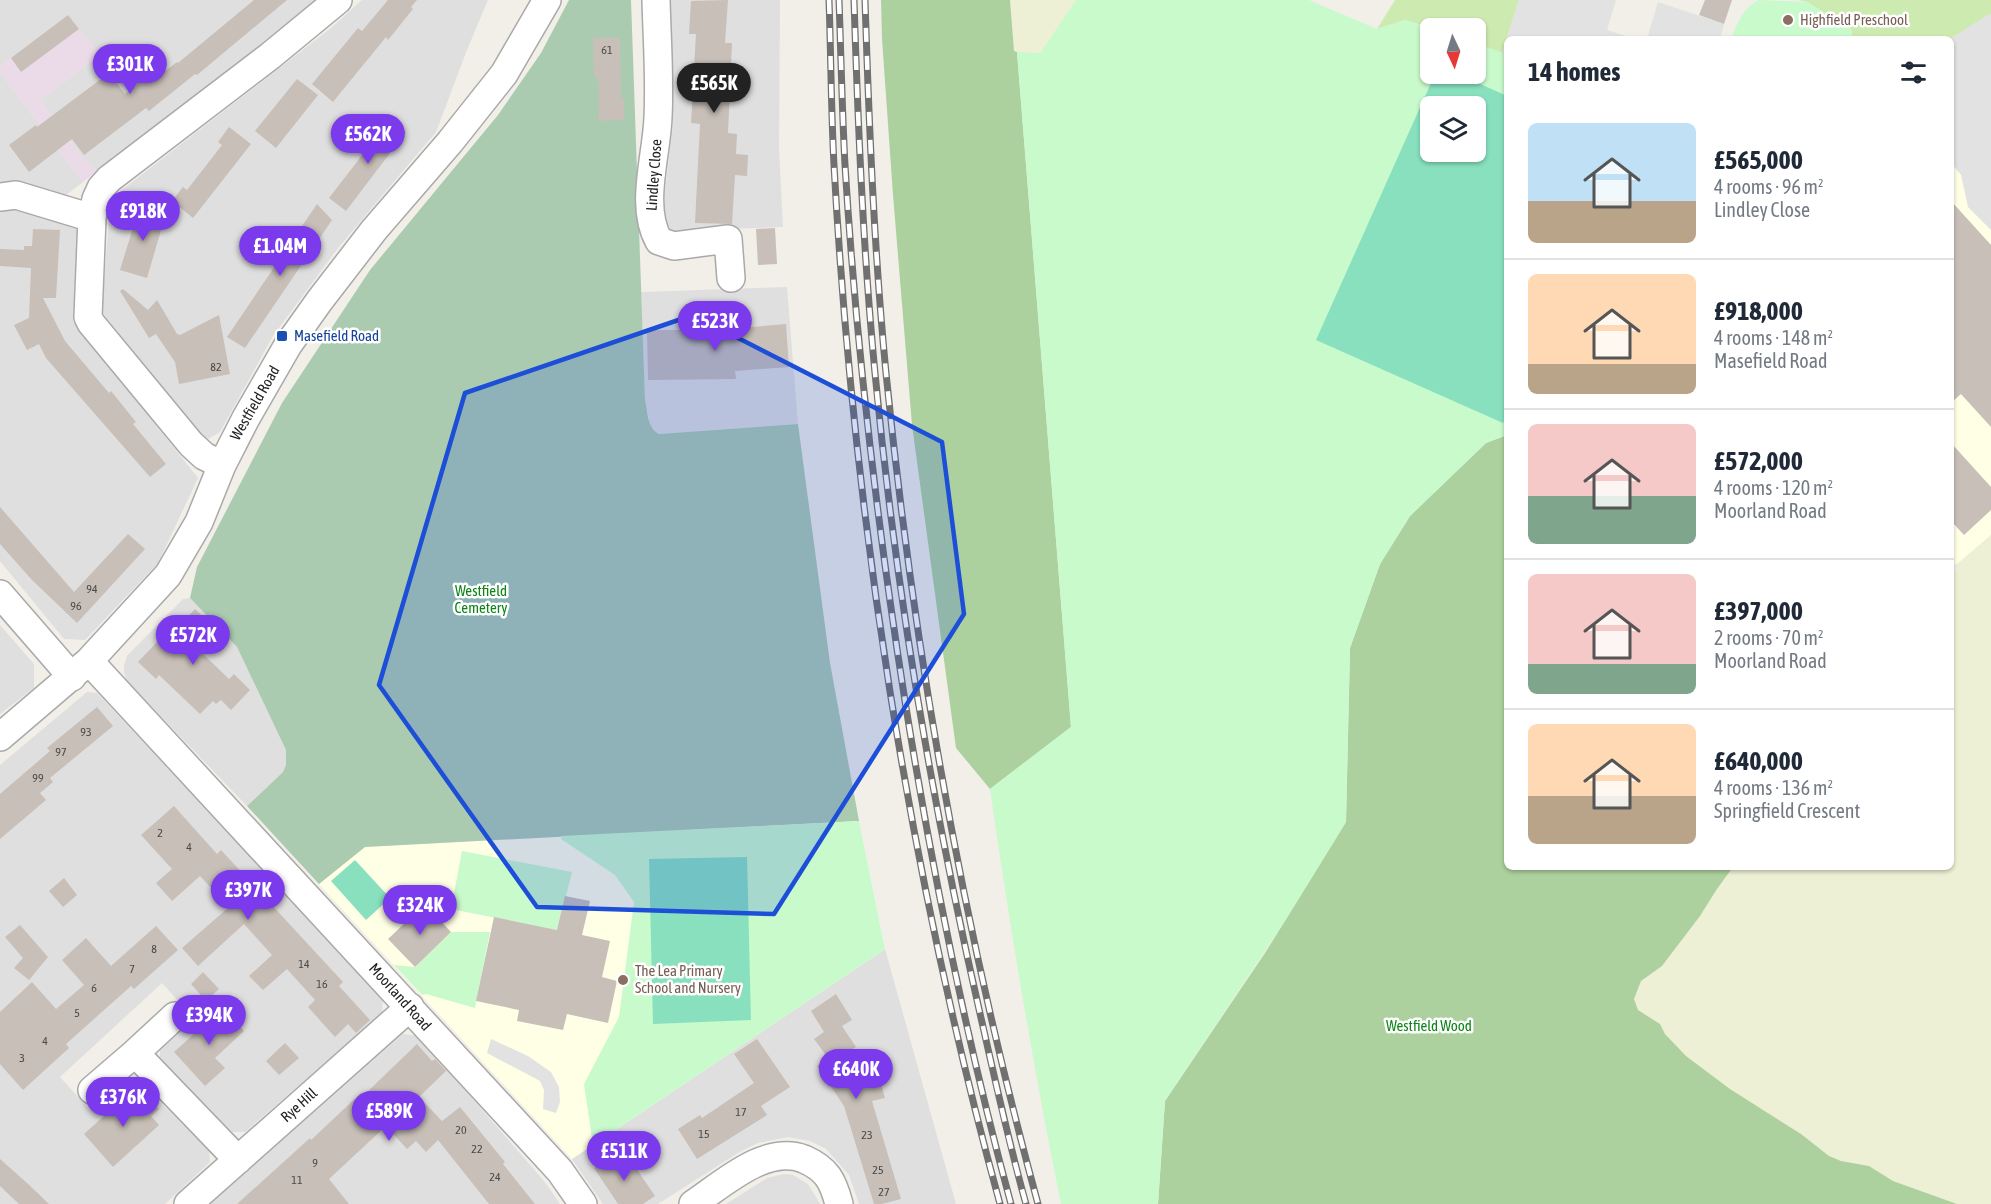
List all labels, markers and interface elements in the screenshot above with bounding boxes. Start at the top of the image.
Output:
place label: Highfield Preschool [1800,11,1908,28]
marker: Highfield Preschool [1781,13,1795,27]
north arrow [1420,18,1486,84]
map controls [1420,18,1486,162]
house number: 61 [601,43,613,57]
pin: £301K [88,44,172,95]
text: £301K [107,52,153,75]
icon: filters [1897,56,1930,89]
text: 14 homes [1528,57,1621,87]
pin: £565K [672,63,756,114]
text: £565K [691,71,737,94]
button: layers [1420,96,1486,162]
pin: £562K [326,114,410,165]
text: £562K [345,122,391,145]
street label: Lindley Close [643,138,665,212]
text: £565,000 [1714,145,1803,175]
icon: home [1576,147,1648,219]
text: 4 rooms · 96 m² [1714,175,1824,198]
pin: £918K [101,191,185,242]
text: Lindley Close [1714,198,1810,221]
text: £918K [120,199,166,222]
pin: £1.04M [231,226,329,277]
text: £1.04M [253,234,307,257]
text: £918,000 [1714,296,1803,326]
icon: home [1576,298,1648,370]
pin: £523K [673,301,757,352]
text: £523K [692,309,738,332]
text: 4 rooms · 148 m² [1714,326,1833,349]
place label: Masefield Road [294,327,379,344]
marker: Masefield Road [275,329,289,343]
text: Masefield Road [1714,349,1828,372]
house number: 82 [210,360,222,374]
street label: Westfield Road [226,363,283,443]
text: £572,000 [1714,446,1803,476]
icon: home [1576,448,1648,520]
text: 4 rooms · 120 m² [1714,476,1833,499]
text: Moorland Road [1714,499,1827,522]
house number: 94 [86,582,98,596]
park label: Westfield Cemetery [455,582,507,616]
text: £397,000 [1714,596,1803,626]
icon: home [1576,598,1648,670]
house number: 96 [70,599,82,613]
pin: £572K [151,615,235,666]
text: £572K [170,623,216,646]
text: 2 rooms · 70 m² [1714,626,1824,649]
text: Moorland Road [1714,649,1827,672]
house number: 93 [80,725,92,739]
house number: 97 [55,745,67,759]
text: £640,000 [1714,746,1803,776]
icon: home [1576,748,1648,820]
house number: 99 [32,771,44,785]
text: 4 rooms · 136 m² [1714,776,1833,799]
text: Springfield Crescent [1714,799,1860,822]
house number: 2 [157,826,163,840]
house number: 4 [186,840,192,854]
pin: £397K [206,870,290,921]
text: £397K [225,878,271,901]
pin: £324K [378,885,462,936]
text: £324K [397,893,443,916]
house number: 8 [151,942,157,956]
house number: 14 [298,957,310,971]
street label: Moorland Road [366,960,435,1034]
house number: 7 [129,962,135,976]
place label: The Lea Primary School and Nursery [635,962,741,996]
marker: The Lea Primary School and Nursery [616,973,630,987]
house number: 16 [316,977,328,991]
house number: 6 [91,981,97,995]
pin: £394K [167,995,251,1046]
text: £394K [186,1003,232,1026]
house number: 5 [74,1006,80,1020]
park label: Westfield Wood [1386,1017,1472,1034]
house number: 4 [42,1034,48,1048]
pin: £640K [814,1049,898,1100]
house number: 3 [19,1051,25,1065]
text: £640K [833,1057,879,1080]
pin: £376K [81,1077,165,1128]
street label: Rye Hill [277,1084,320,1125]
text: £376K [100,1085,146,1108]
pin: £589K [347,1091,431,1142]
text: £589K [366,1099,412,1122]
house number: 17 [735,1105,747,1119]
house number: 20 [455,1123,467,1137]
house number: 15 [698,1127,710,1141]
house number: 23 [861,1128,873,1142]
pin: £511K [582,1131,666,1182]
text: £511K [601,1139,647,1162]
house number: 22 [471,1142,483,1156]
house number: 9 [312,1156,318,1170]
house number: 25 [872,1163,884,1177]
house number: 24 [489,1170,501,1184]
house number: 11 [291,1173,303,1187]
house number: 27 [878,1185,890,1199]

